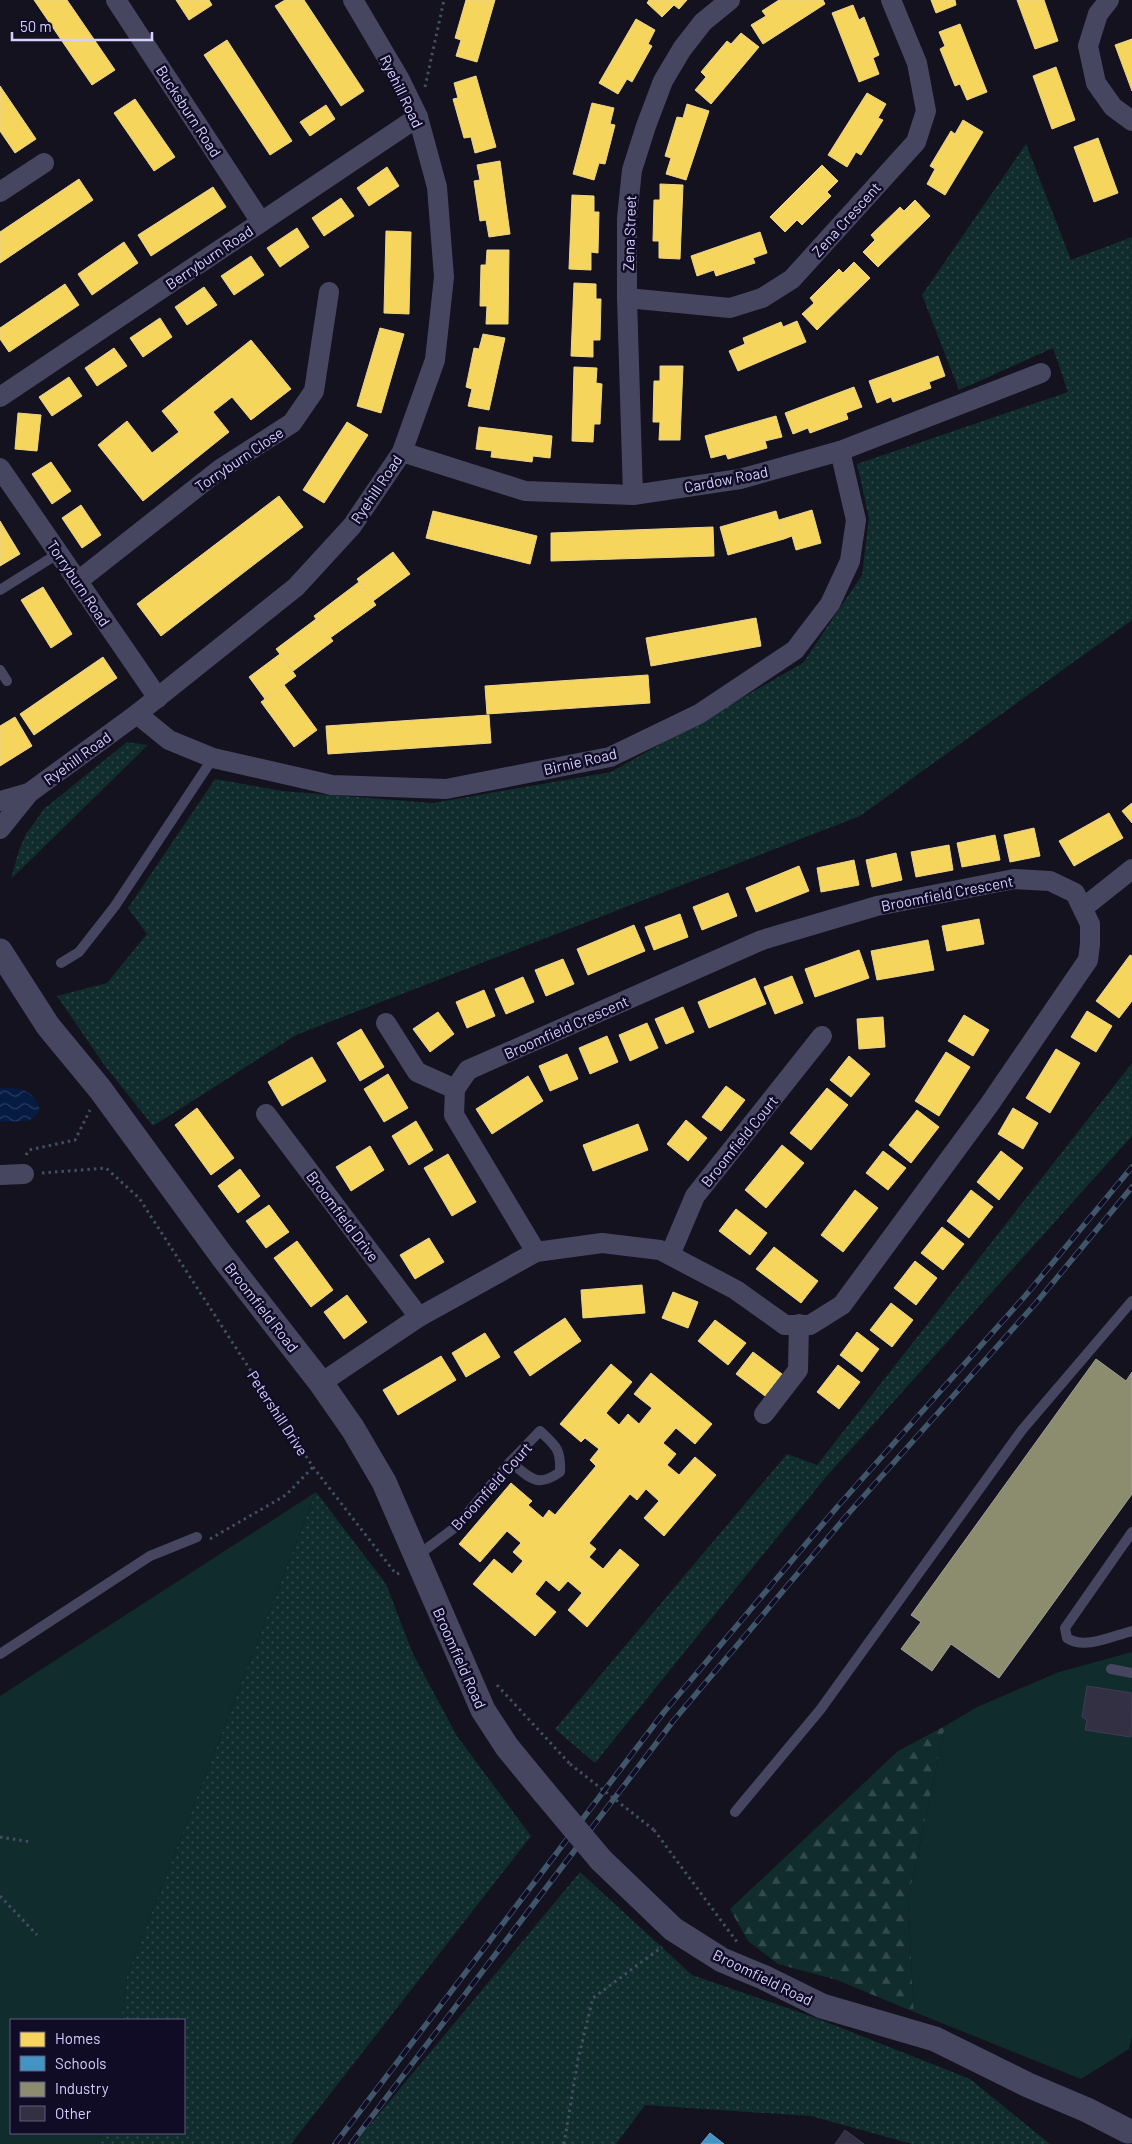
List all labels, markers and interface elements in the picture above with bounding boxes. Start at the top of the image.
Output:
scale bar [12,10,152,42]
text: 50 m [20,17,52,35]
street label: Ryehill Road [377,52,427,130]
street label: Bucksburn Road [153,62,225,160]
street label: Zena Crescent [808,178,884,260]
street label: Zena Street [619,195,639,271]
street label: Berryburn Road [162,221,256,293]
street label: Torryburn Close [191,423,287,495]
street label: Ryehill Road [347,451,405,527]
street label: Cardow Road [683,462,769,496]
street label: Torryburn Road [44,537,114,629]
street label: Ryehill Road [40,728,114,788]
street label: Birnie Road [542,744,618,778]
street label: Broomfield Crescent [879,871,1015,915]
street label: Broomfield Crescent [501,991,631,1063]
street label: Broomfield Court [697,1092,781,1190]
street label: Broomfield Drive [303,1167,383,1265]
street label: Broomfield Road [221,1259,303,1355]
street label: Petershill Drive [244,1367,312,1459]
street label: Broomfield Court [447,1438,535,1534]
street label: Broomfield Road [430,1605,490,1711]
street label: Broomfield Road [710,1945,816,2009]
legend [10,2019,185,2134]
text: Homes [55,2029,100,2047]
text: Schools [55,2054,107,2072]
text: Industry [55,2079,109,2097]
text: Other [55,2104,92,2122]

